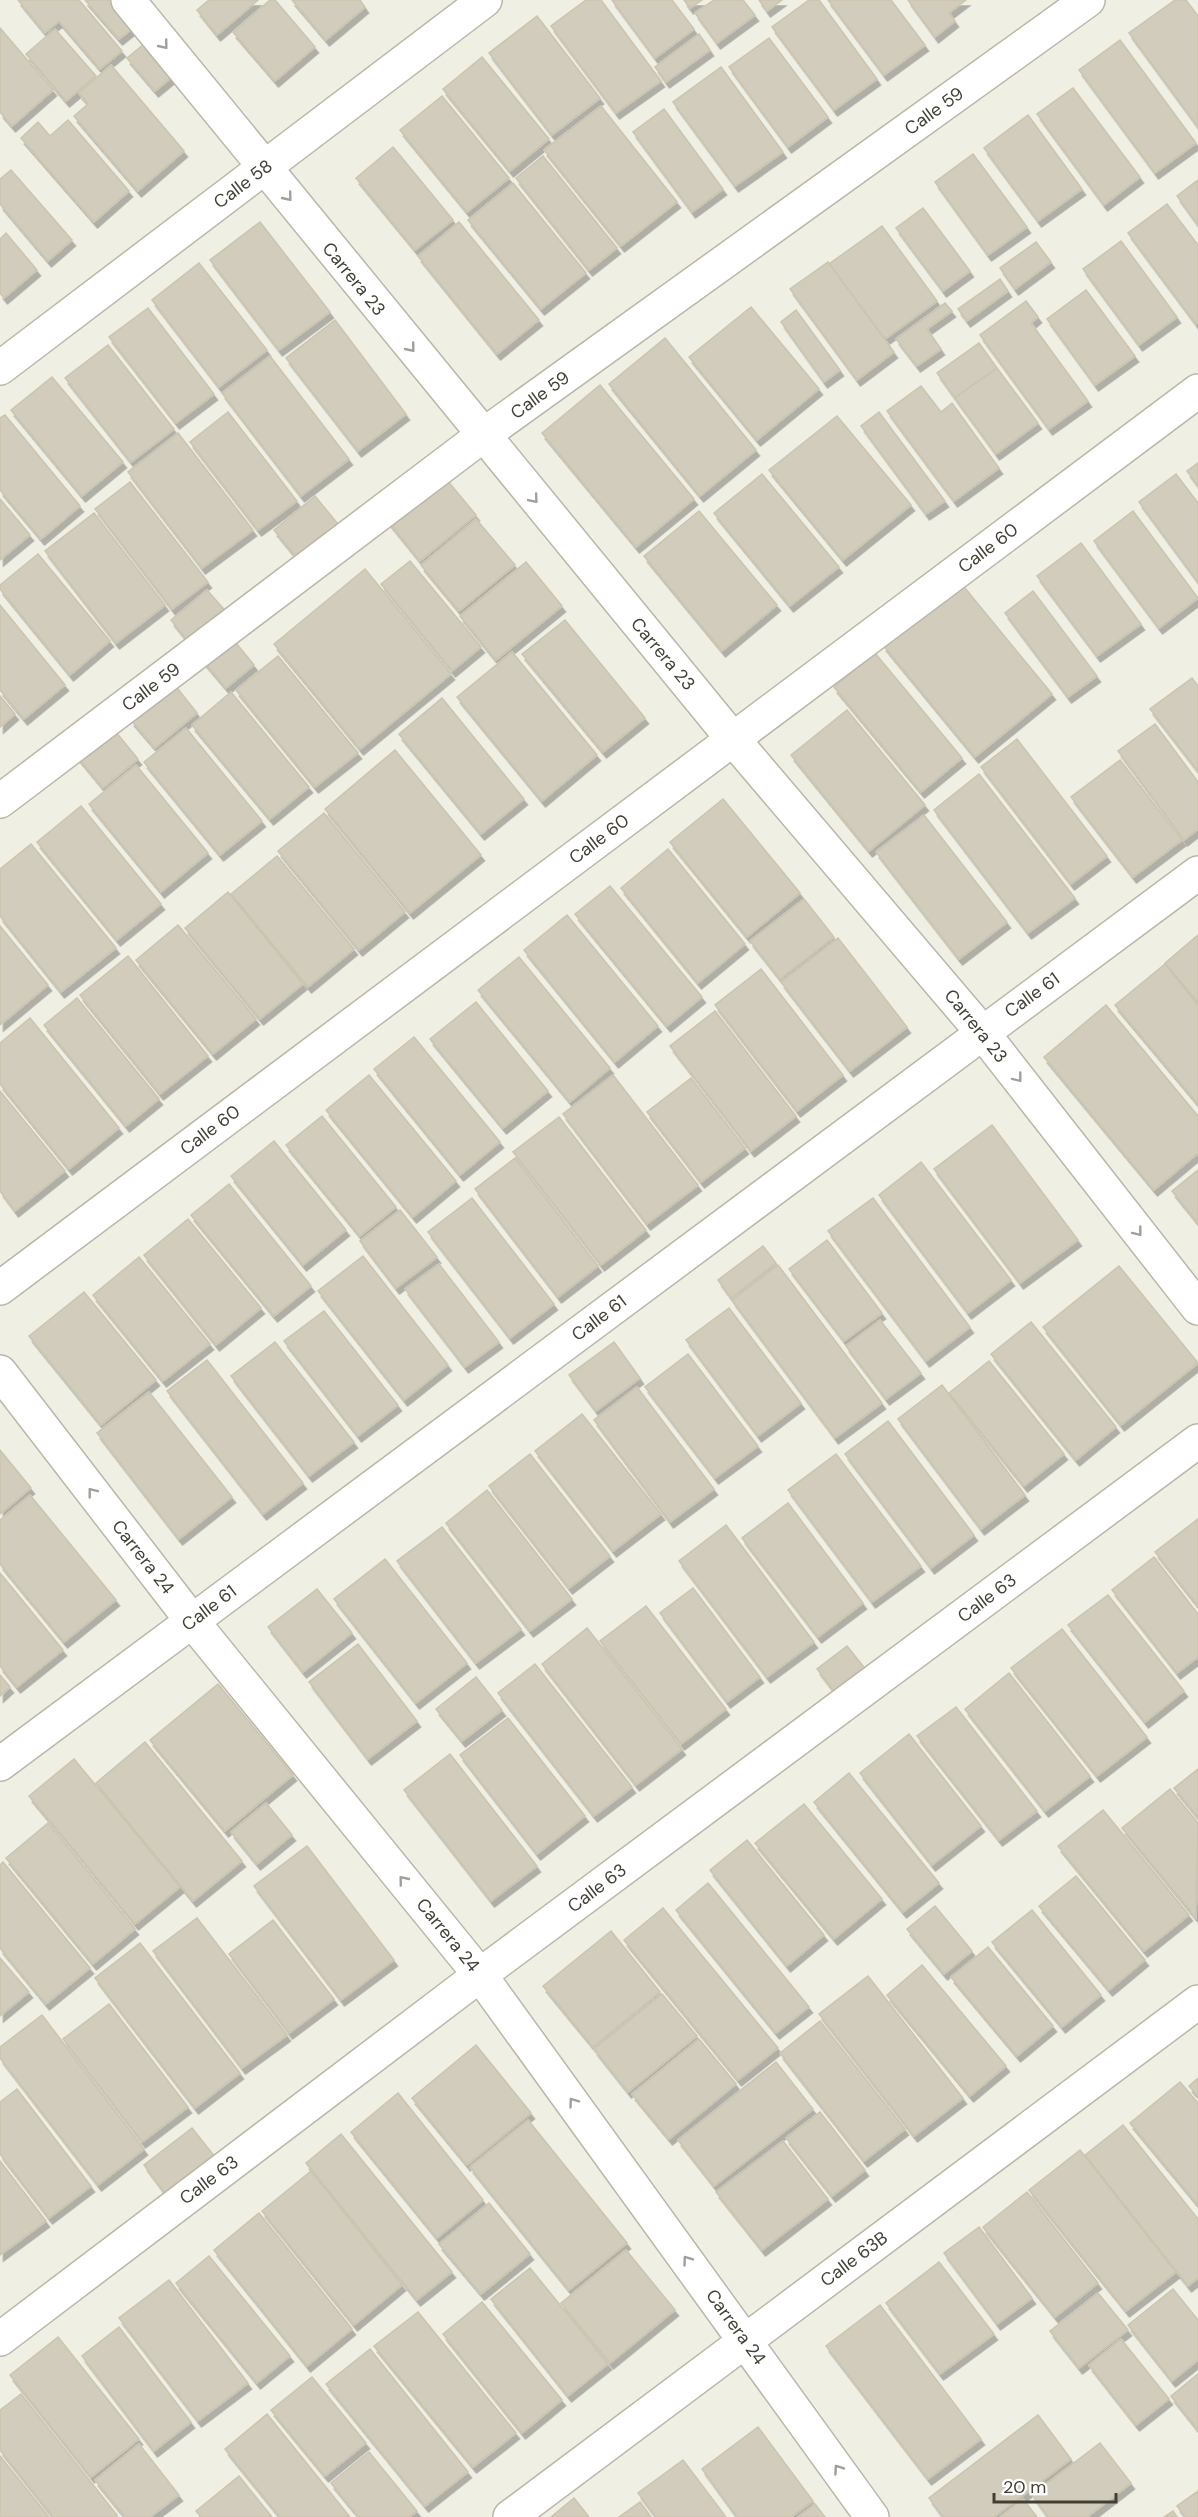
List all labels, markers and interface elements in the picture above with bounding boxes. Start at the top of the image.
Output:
one-way arrow [157,39,168,50]
street label: Calle 59 [900,81,968,141]
street label: Calle 58 [209,154,277,214]
one-way arrow [280,190,291,201]
street label: Carrera 23 [317,237,391,321]
one-way arrow [403,341,414,352]
street label: Calle 59 [506,365,574,425]
one-way arrow [527,492,538,503]
street label: Calle 60 [953,518,1023,578]
street label: Carrera 23 [625,613,701,695]
street label: Calle 59 [117,657,185,717]
street label: Calle 60 [564,809,634,869]
street label: Calle 61 [1000,967,1064,1023]
street label: Carrera 23 [939,984,1013,1068]
one-way arrow [1011,1071,1022,1082]
street label: Calle 60 [175,1100,245,1160]
one-way arrow [1131,1225,1142,1236]
street label: Calle 61 [567,1290,631,1346]
one-way arrow [88,1487,99,1498]
street label: Carrera 24 [106,1515,180,1599]
street label: Calle 63 [953,1568,1021,1628]
street label: Calle 61 [177,1580,241,1636]
street label: Calle 63 [563,1858,631,1918]
one-way arrow [400,1876,411,1887]
street label: Carrera 24 [411,1893,485,1977]
one-way arrow [569,2097,580,2108]
street label: Calle 63 [175,2150,243,2210]
street label: Calle 63B [815,2226,893,2292]
one-way arrow [684,2255,695,2266]
street label: Carrera 24 [700,2284,772,2370]
one-way arrow [834,2465,845,2476]
scale bar [994,2466,1116,2504]
text: 20 m [1003,2475,1046,2499]

